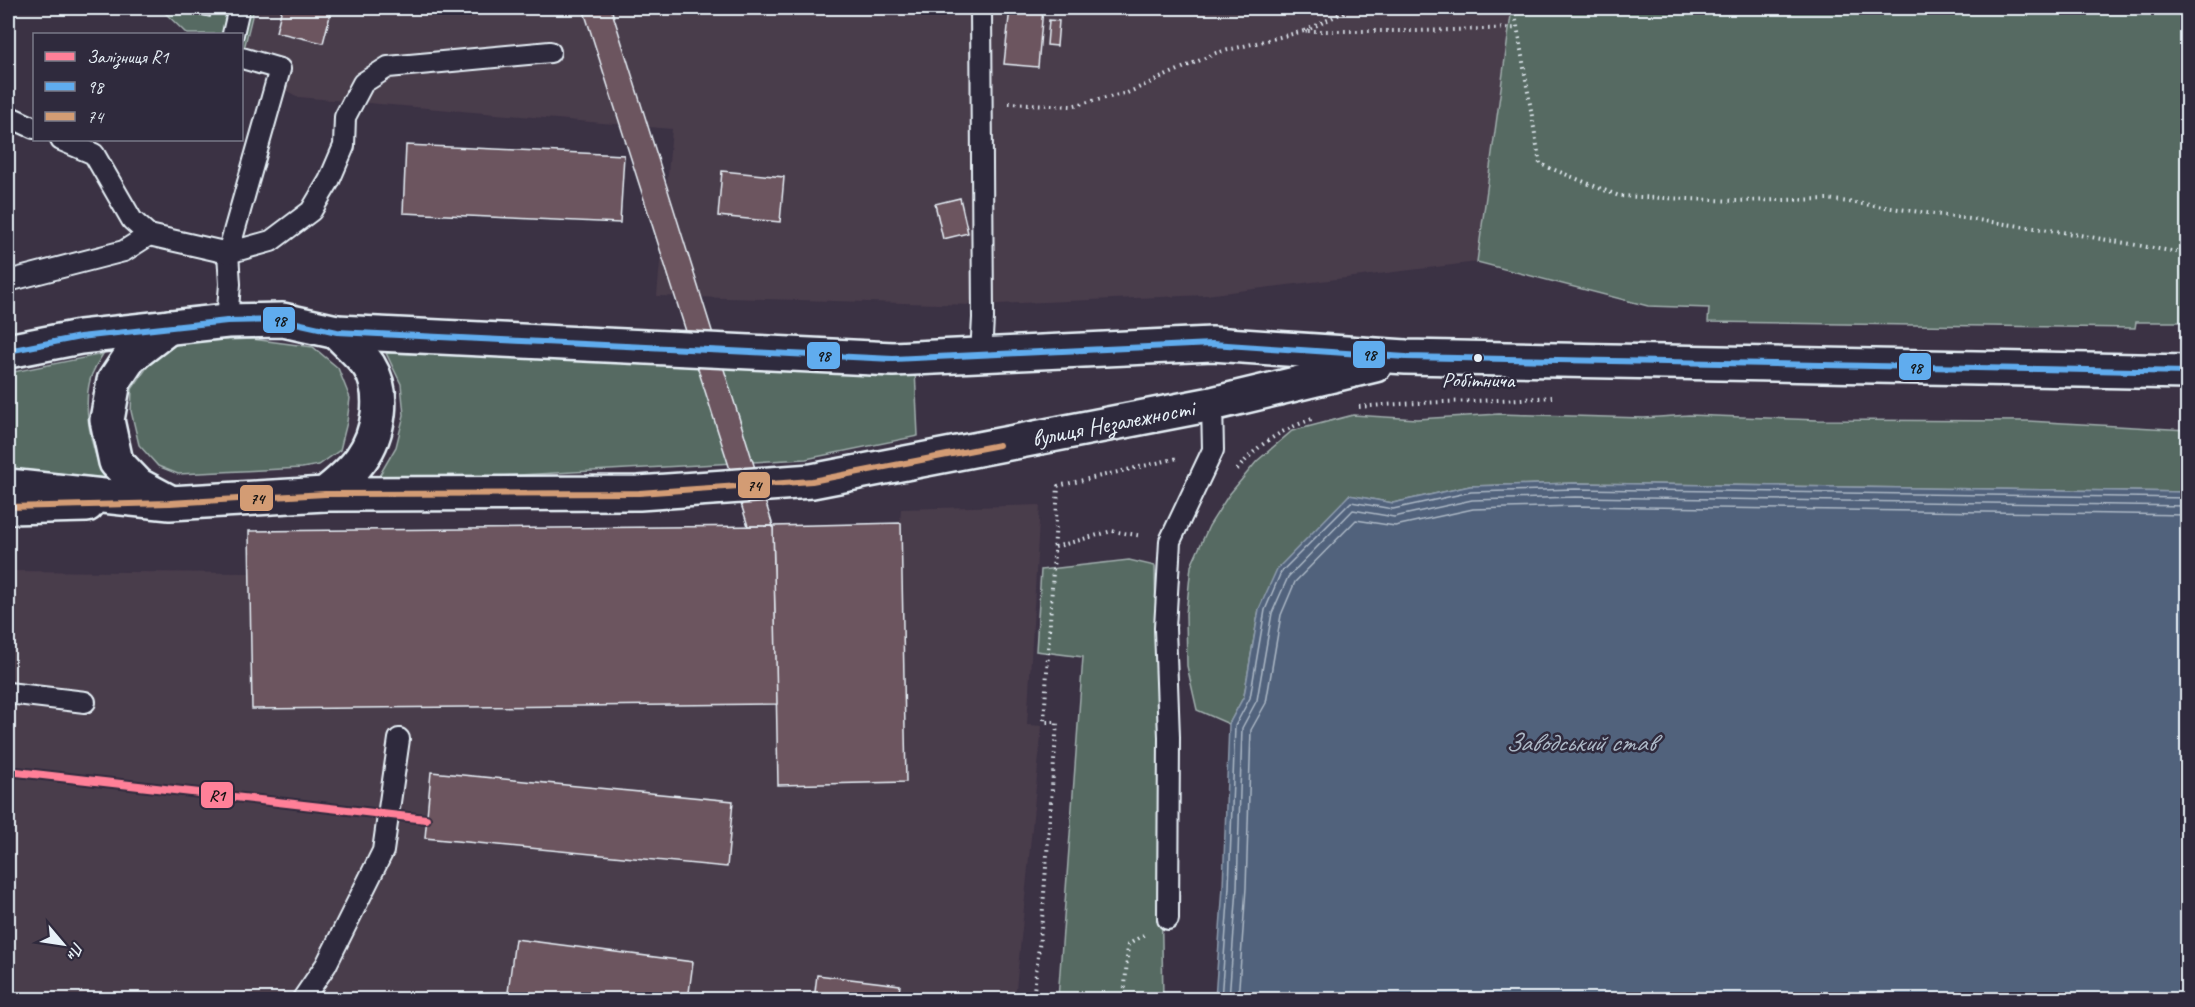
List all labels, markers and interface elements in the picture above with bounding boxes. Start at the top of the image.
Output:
legend [33,33,243,141]
text: Залізниця R1 [87,46,170,69]
text: 98 [87,76,105,98]
text: 74 [87,106,105,128]
line badge: 98 [262,306,296,334]
text: 98 [272,311,288,331]
line badge: 98 [1352,340,1386,369]
line badge: 98 [806,341,841,370]
text: 98 [1362,345,1378,365]
text: 98 [816,346,832,366]
marker: Робітнича [1472,352,1484,364]
line badge: 98 [1898,352,1932,381]
text: 98 [1908,358,1924,378]
place label: Робітнича [1442,366,1515,394]
street label: вулиця Незалежності [1029,392,1199,453]
line badge: 74 [737,471,771,499]
text: 74 [747,476,763,496]
line badge: 74 [239,484,274,512]
text: 74 [250,489,266,509]
water label: Заводський став [1505,726,1664,759]
line badge: R1 [200,781,234,809]
text: R1 [209,786,227,806]
north arrow [33,914,93,974]
text: Пн [62,939,88,964]

